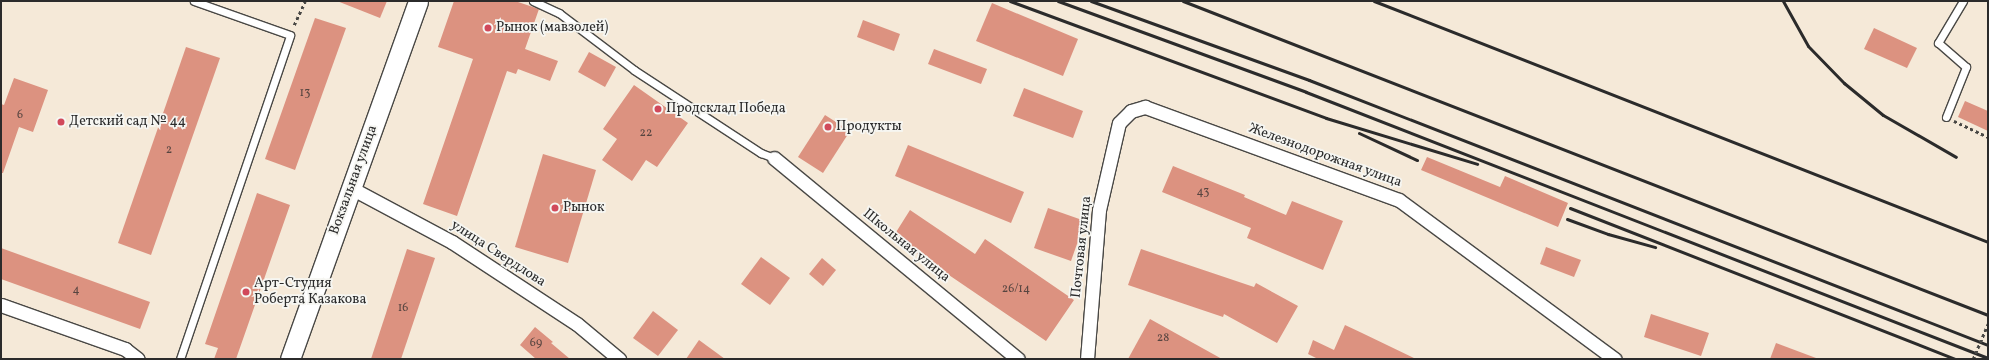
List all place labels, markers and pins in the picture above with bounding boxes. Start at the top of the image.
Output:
place label: Рынок (мавзолей) [496,20,608,36]
marker: Рынок (мавзолей) [483,23,493,33]
place label: Продсклад Победа [666,101,786,117]
marker: Продсклад Победа [653,104,663,114]
place label: Детский сад № 44 [69,114,186,130]
marker: Детский сад № 44 [56,117,66,127]
place label: Продукты [836,119,902,135]
marker: Продукты [823,122,833,132]
place label: Рынок [563,200,604,216]
marker: Рынок [550,203,560,213]
place label: Арт-Студия Роберта Казакова [254,276,366,308]
marker: Арт-Студия Роберта Казакова [241,287,251,297]

